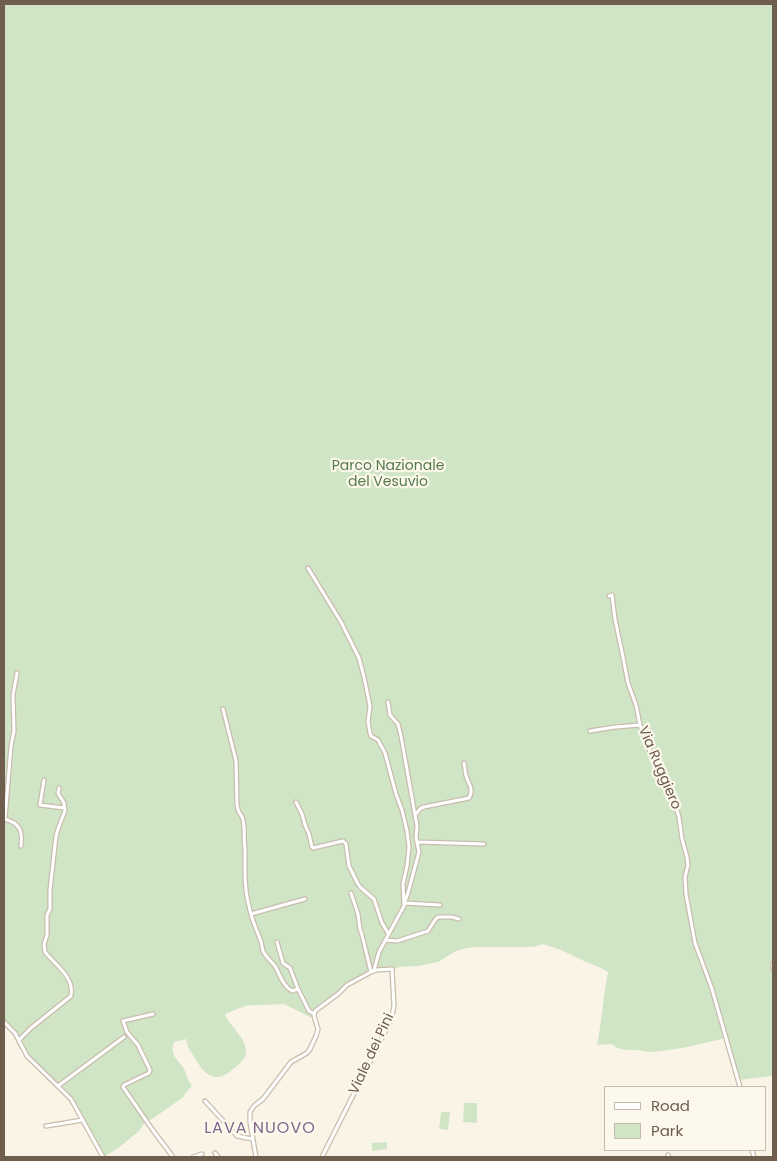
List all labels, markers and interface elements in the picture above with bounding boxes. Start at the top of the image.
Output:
park label: Parco Nazionale del Vesuvio [332,458,444,491]
street label: Via Ruggiero [634,724,684,812]
street label: Viale dei Pini [346,1011,398,1097]
legend [604,1086,767,1151]
text: Road [651,1095,690,1116]
district label: LAVA NUOVO [203,1119,317,1139]
text: Park [651,1120,683,1141]

